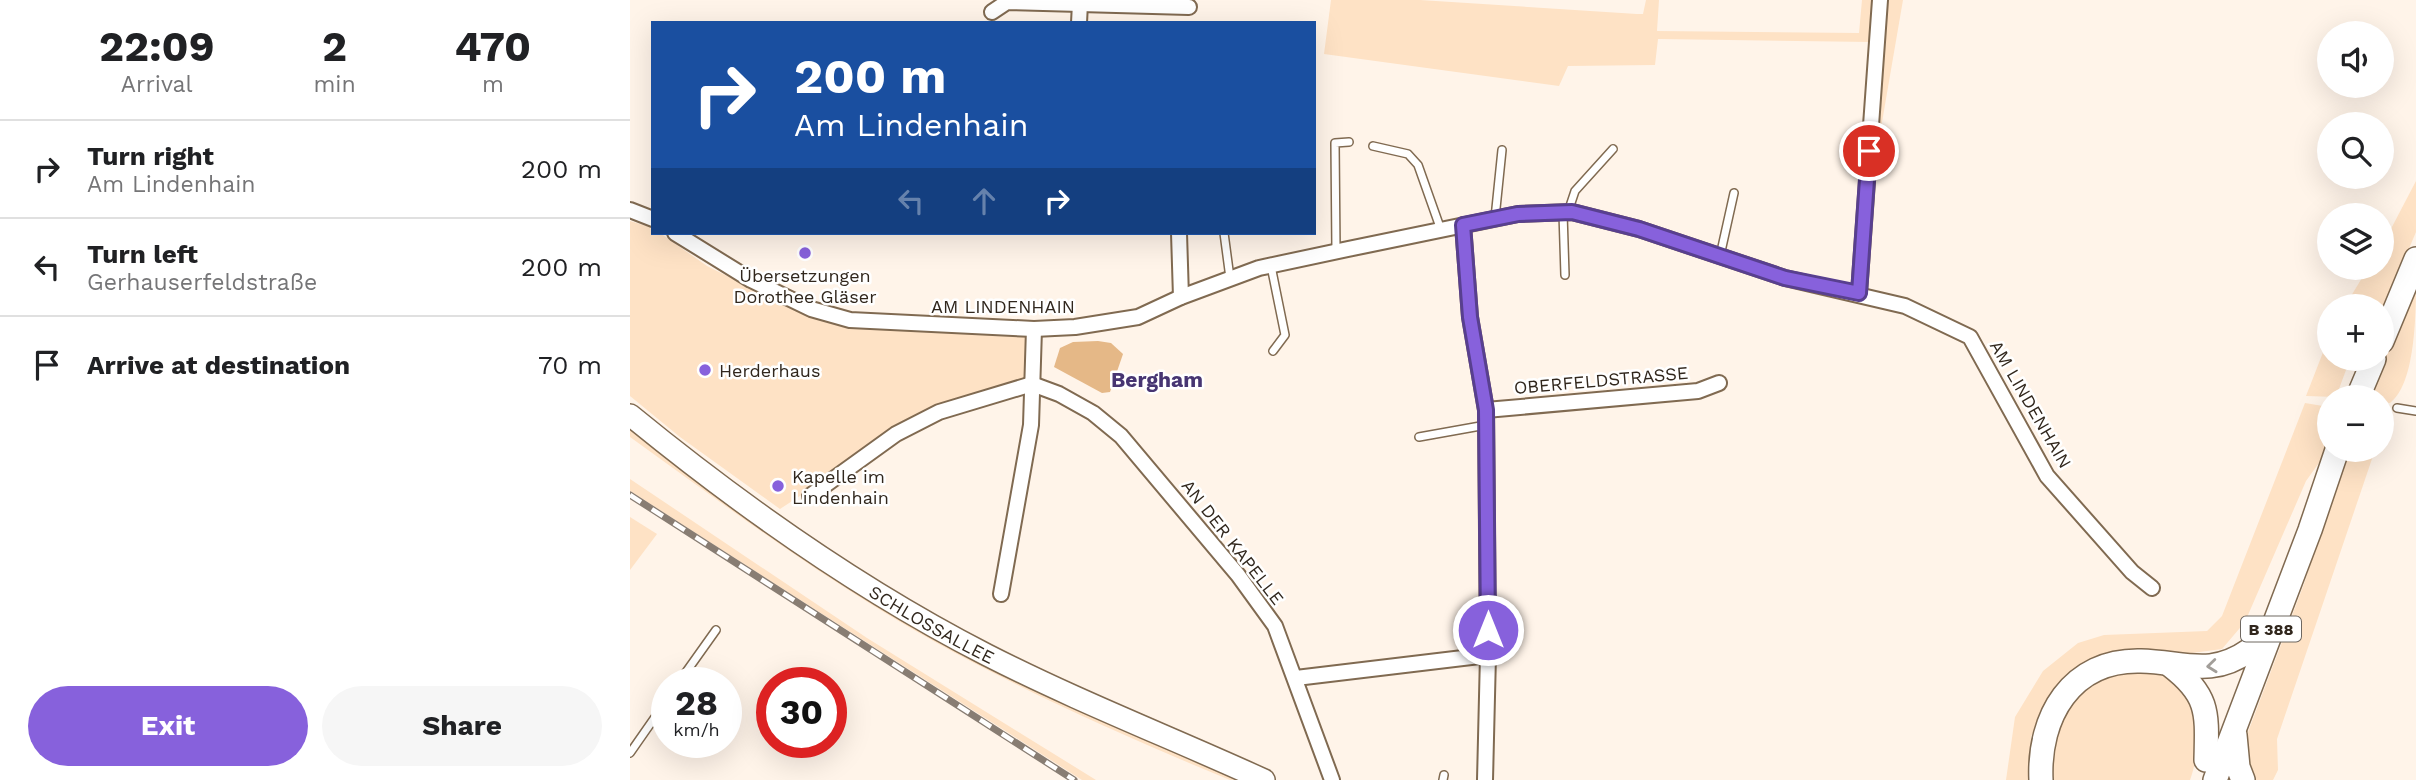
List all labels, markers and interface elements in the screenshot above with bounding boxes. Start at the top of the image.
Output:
map controls [2317,21,2394,462]
button: sound [2317,21,2394,98]
text: 22:09 [99,22,215,71]
text: 2 [322,22,347,71]
text: 470 [455,22,531,71]
text: 200 m [794,47,946,105]
icon: right [679,49,770,140]
text: Arrival [121,71,193,98]
text: min [313,71,356,98]
text: m [482,71,504,98]
text: Am Lindenhain [794,106,1029,144]
button: search [2317,112,2394,189]
pin [1839,121,1899,181]
icon: arrive [1850,132,1888,170]
text: Turn right [87,141,214,171]
icon: right [28,150,66,188]
text: 200 m [521,154,602,184]
text: Am Lindenhain [87,171,256,198]
icon: left [892,182,930,220]
icon: ahead [965,182,1003,220]
icon: right [1038,182,1076,220]
button: layers [2317,203,2394,280]
text: Turn left [87,239,198,269]
marker: Übersetzungen Dorothee Gläser [797,245,813,261]
icon: left [28,248,66,286]
text: 200 m [521,252,602,282]
place label: Übersetzungen Dorothee Gläser [733,265,877,307]
text: Gerhauserfeldstraße [87,269,317,296]
button: + [2317,294,2394,371]
street label: AM LINDENHAIN [931,296,1075,317]
street label: AM LINDENHAIN [1986,336,2076,472]
icon: arrive [28,346,66,384]
text: Arrive at destination [87,350,350,380]
text: 70 m [538,350,602,380]
place label: Herderhaus [719,360,820,381]
marker: Herderhaus [697,362,713,378]
street label: OBERFELDSTRASSE [1513,362,1689,398]
district label: Bergham [1111,367,1203,392]
button: − [2317,385,2394,462]
place label: Kapelle im Lindenhain [792,466,889,508]
street label: AN DER KAPELLE [1178,475,1288,609]
marker: Kapelle im Lindenhain [770,478,786,494]
street label: SCHLOSSALLEE [866,580,998,668]
position arrow [1451,593,1525,667]
road number: B 388 [2241,616,2301,642]
one-way arrow [2206,658,2217,673]
speed limit sign: 30 [756,667,847,758]
text: 28 [675,682,718,724]
button: Exit [28,686,308,766]
button: Share [322,686,602,766]
text: km/h [673,719,720,740]

